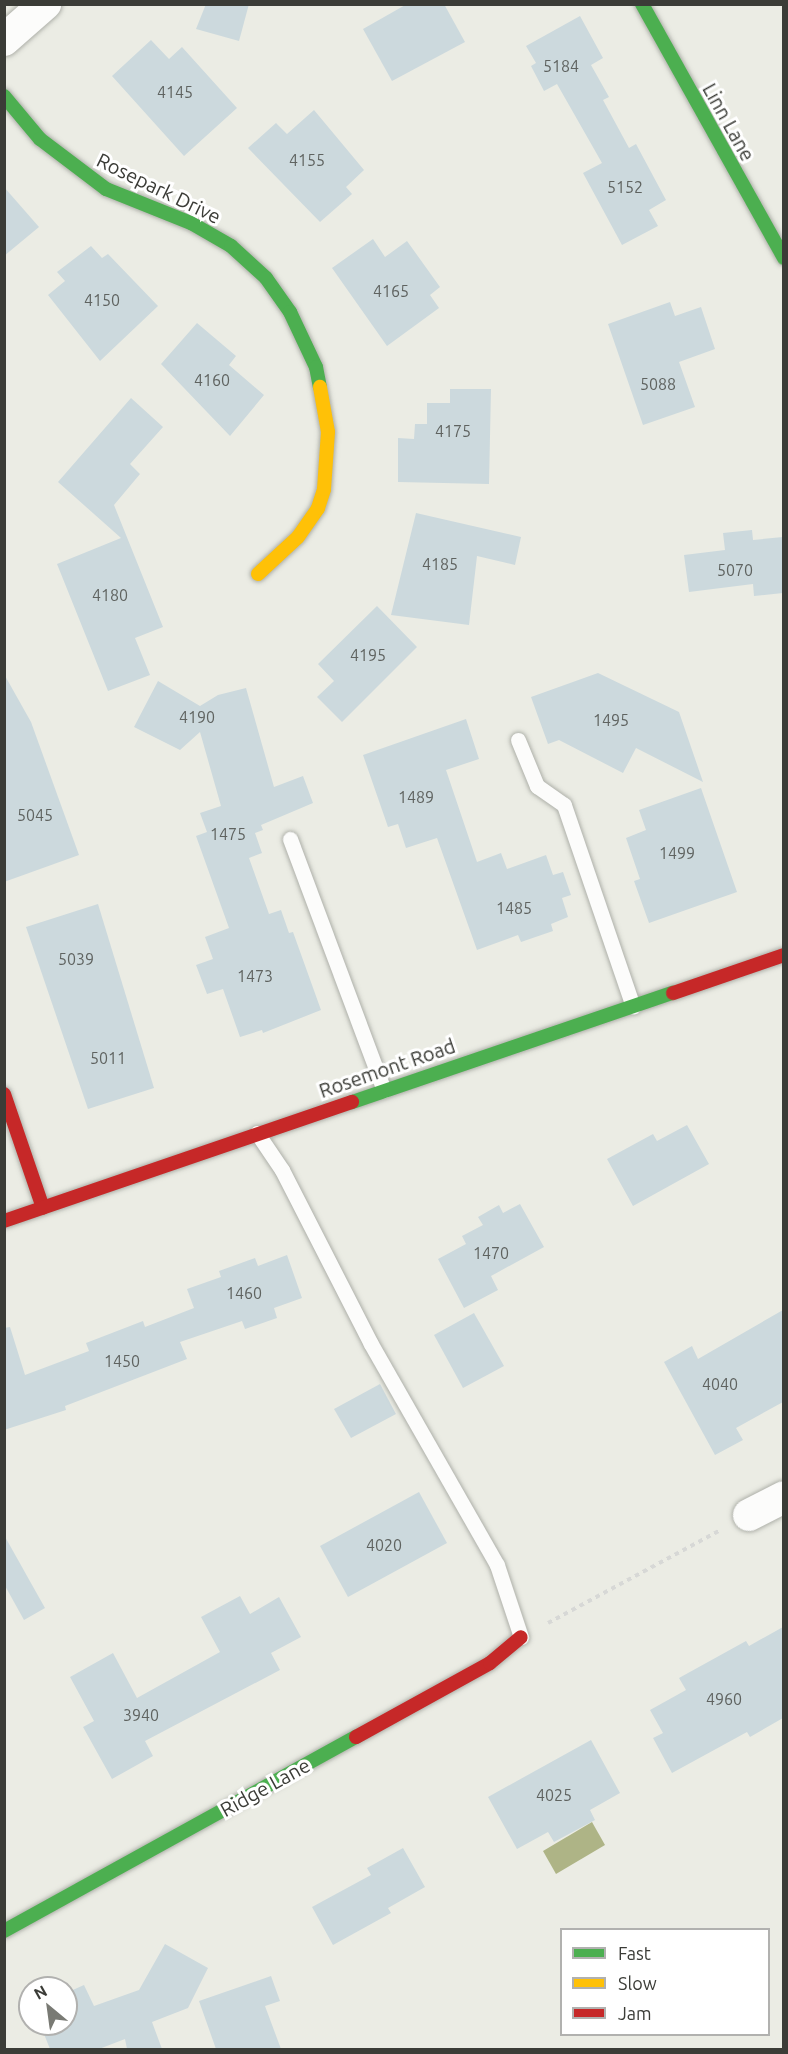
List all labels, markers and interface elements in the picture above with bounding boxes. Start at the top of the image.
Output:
house number: 5184 [543,56,579,76]
street label: Linn Lane [698,79,760,165]
house number: 4145 [157,82,193,102]
street label: Rosepark Drive [93,148,225,228]
house number: 4155 [289,150,325,170]
house number: 5152 [607,177,643,197]
house number: 4165 [373,281,409,301]
house number: 4150 [84,290,120,310]
house number: 4160 [194,370,230,390]
house number: 5088 [640,374,676,394]
house number: 4175 [435,421,471,441]
house number: 4185 [422,554,458,574]
house number: 5070 [717,560,753,580]
house number: 4180 [92,585,128,605]
house number: 4195 [350,645,386,665]
house number: 4190 [179,707,215,727]
house number: 1495 [593,710,629,730]
house number: 1489 [398,787,434,807]
house number: 5045 [17,805,53,825]
house number: 1475 [210,824,246,844]
house number: 1499 [659,843,695,863]
house number: 1485 [496,898,532,918]
house number: 5039 [58,949,94,969]
house number: 1473 [237,966,273,986]
street label: Rosemont Road [316,1033,458,1103]
house number: 5011 [90,1048,126,1068]
house number: 1470 [473,1243,509,1263]
house number: 1460 [226,1283,262,1303]
house number: 1450 [104,1351,140,1371]
house number: 4040 [702,1374,738,1394]
house number: 4020 [366,1535,402,1555]
house number: 4960 [706,1689,742,1709]
house number: 3940 [123,1705,159,1725]
street label: Ridge Lane [216,1752,314,1822]
house number: 4025 [536,1785,572,1805]
legend [560,1928,770,2036]
text: Fast [618,1943,651,1963]
text: Slow [618,1973,657,1993]
north arrow [18,1976,78,2036]
text: N [31,1981,50,2003]
text: Jam [618,2003,652,2023]

